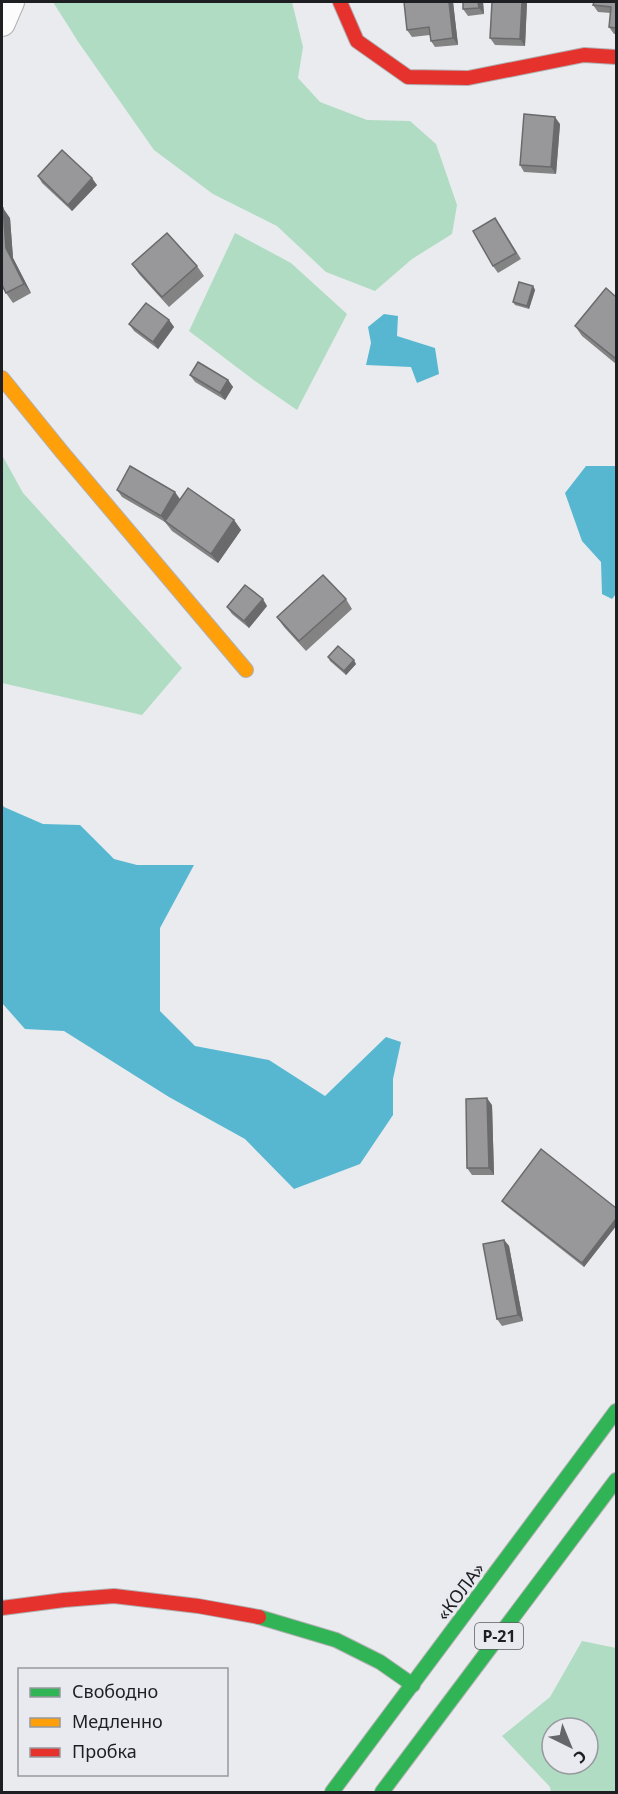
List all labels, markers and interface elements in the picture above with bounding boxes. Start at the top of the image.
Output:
street label: «КОЛА» [430,1557,490,1625]
road number: Р-21 [475,1623,523,1649]
legend [18,1668,228,1776]
text: Свободно [72,1679,158,1703]
text: Медленно [72,1709,163,1733]
north arrow [540,1716,600,1776]
text: Пробка [72,1739,137,1763]
text: С [569,1745,592,1769]

